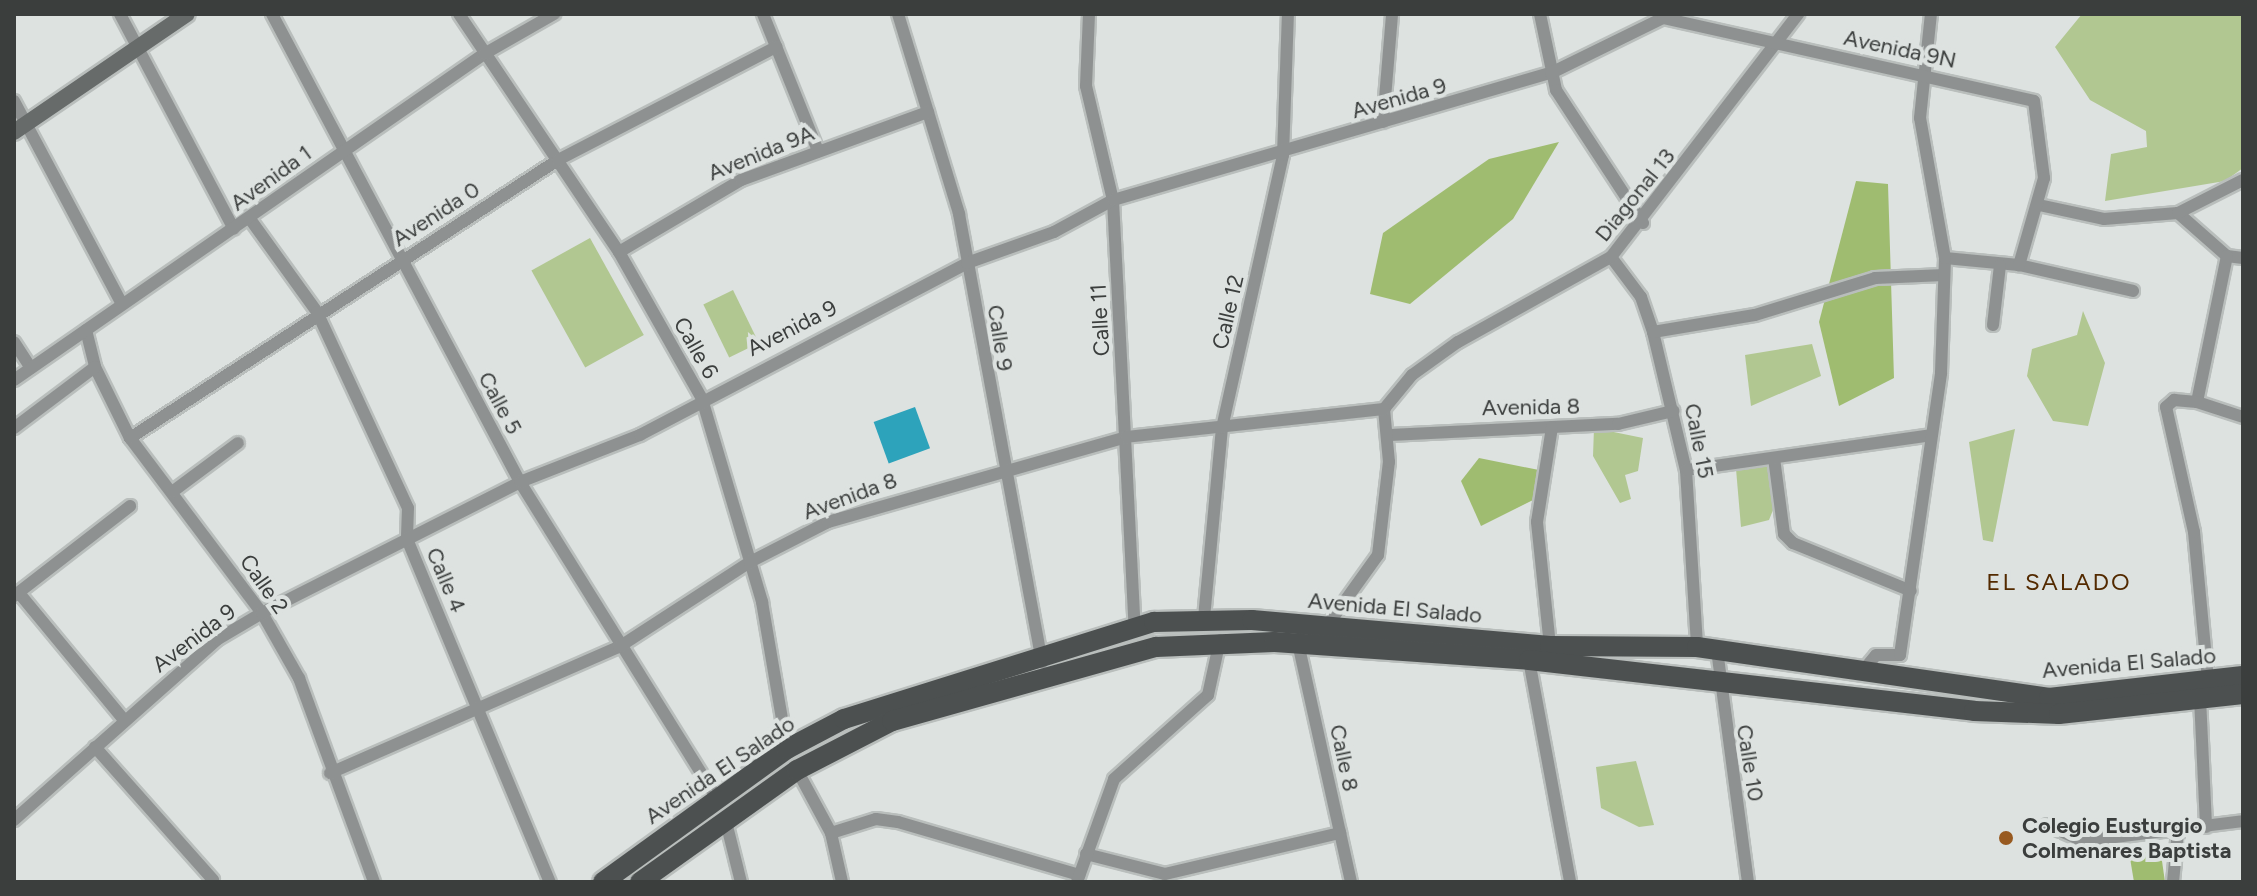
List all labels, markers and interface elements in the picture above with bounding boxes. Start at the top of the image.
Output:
street label: Avenida 9N [1841,24,1959,74]
street label: Avenida 9 [1349,72,1449,124]
street label: Avenida 9A [704,120,818,186]
street label: Avenida 1 [225,140,317,216]
street label: Diagonal 13 [1590,143,1680,247]
street label: Avenida 0 [387,176,485,252]
street label: Calle 12 [1207,272,1249,352]
street label: Calle 11 [1085,283,1115,357]
street label: Avenida 9 [743,294,841,362]
street label: Calle 9 [982,303,1018,373]
street label: Calle 6 [668,313,724,383]
street label: Calle 5 [473,367,527,439]
street label: Avenida 8 [1482,393,1580,421]
street label: Calle 15 [1679,401,1719,481]
street label: Avenida 8 [799,467,901,525]
street label: Calle 4 [421,544,471,616]
street label: Calle 2 [234,549,294,619]
district label: EL SALADO [1986,568,2132,596]
street label: Avenida El Salado [1307,587,1483,629]
street label: Avenida 9 [147,598,241,678]
street label: Avenida El Salado [2041,642,2217,684]
street label: Avenida El Salado [640,710,800,830]
street label: Calle 8 [1324,722,1364,794]
street label: Calle 10 [1731,723,1769,803]
place label: Colegio Eusturgio Colmenares Baptista [2022,812,2231,864]
marker: Colegio Eusturgio Colmenares Baptista [1997,829,2015,847]

